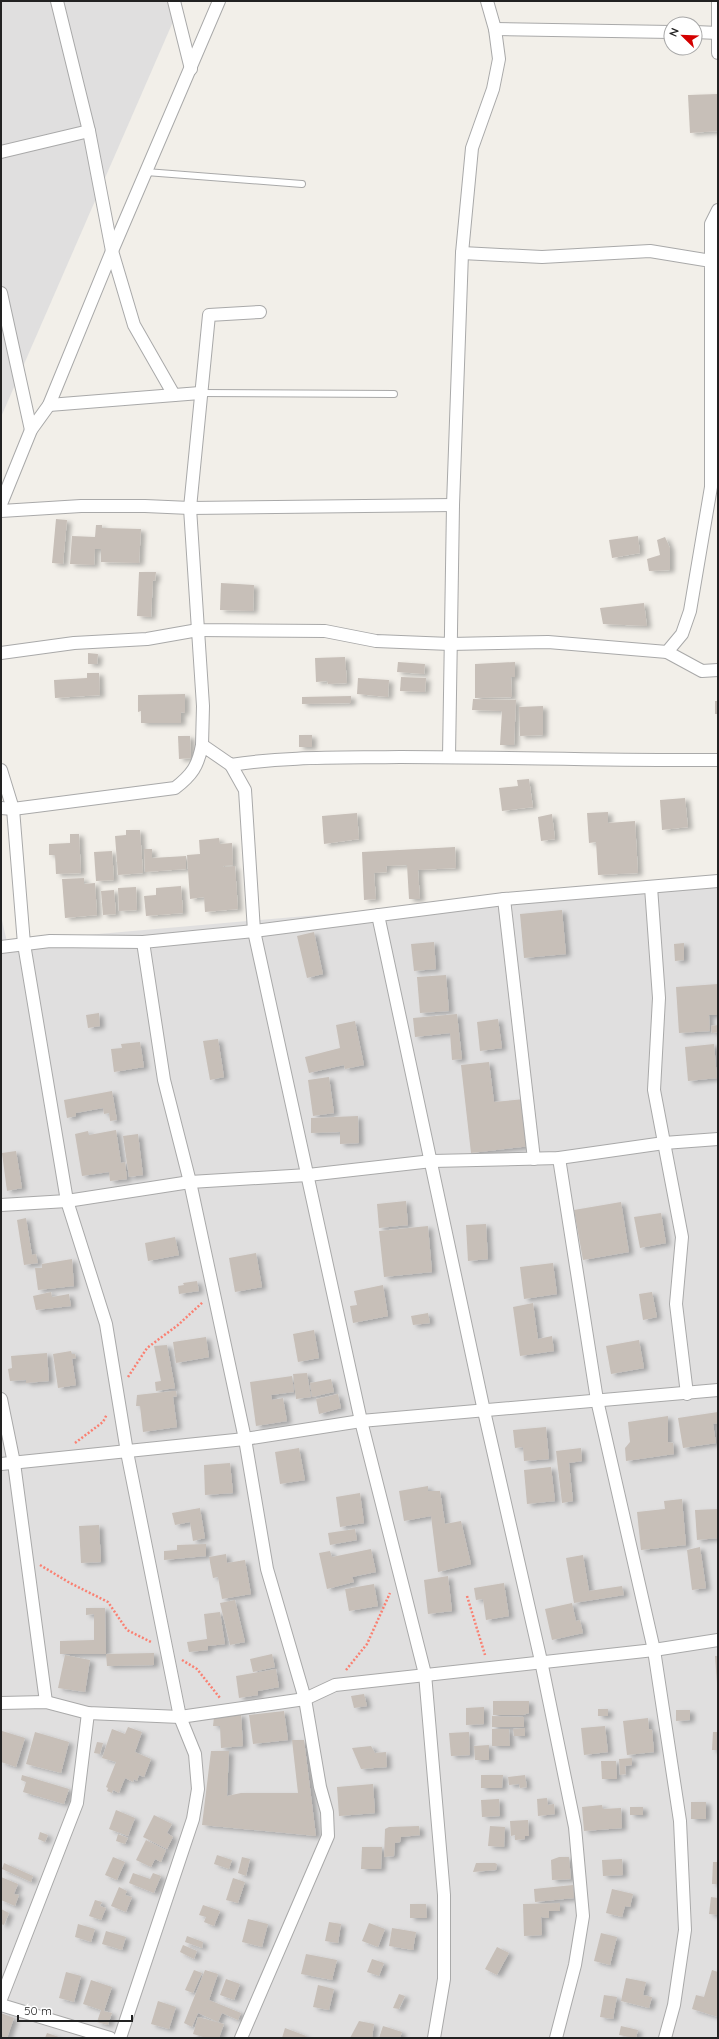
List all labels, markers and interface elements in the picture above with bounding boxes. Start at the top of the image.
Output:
north arrow [663,16,703,56]
text: N [666,26,682,39]
scale bar [18,1997,132,2023]
text: 50 m [24,2003,52,2018]

